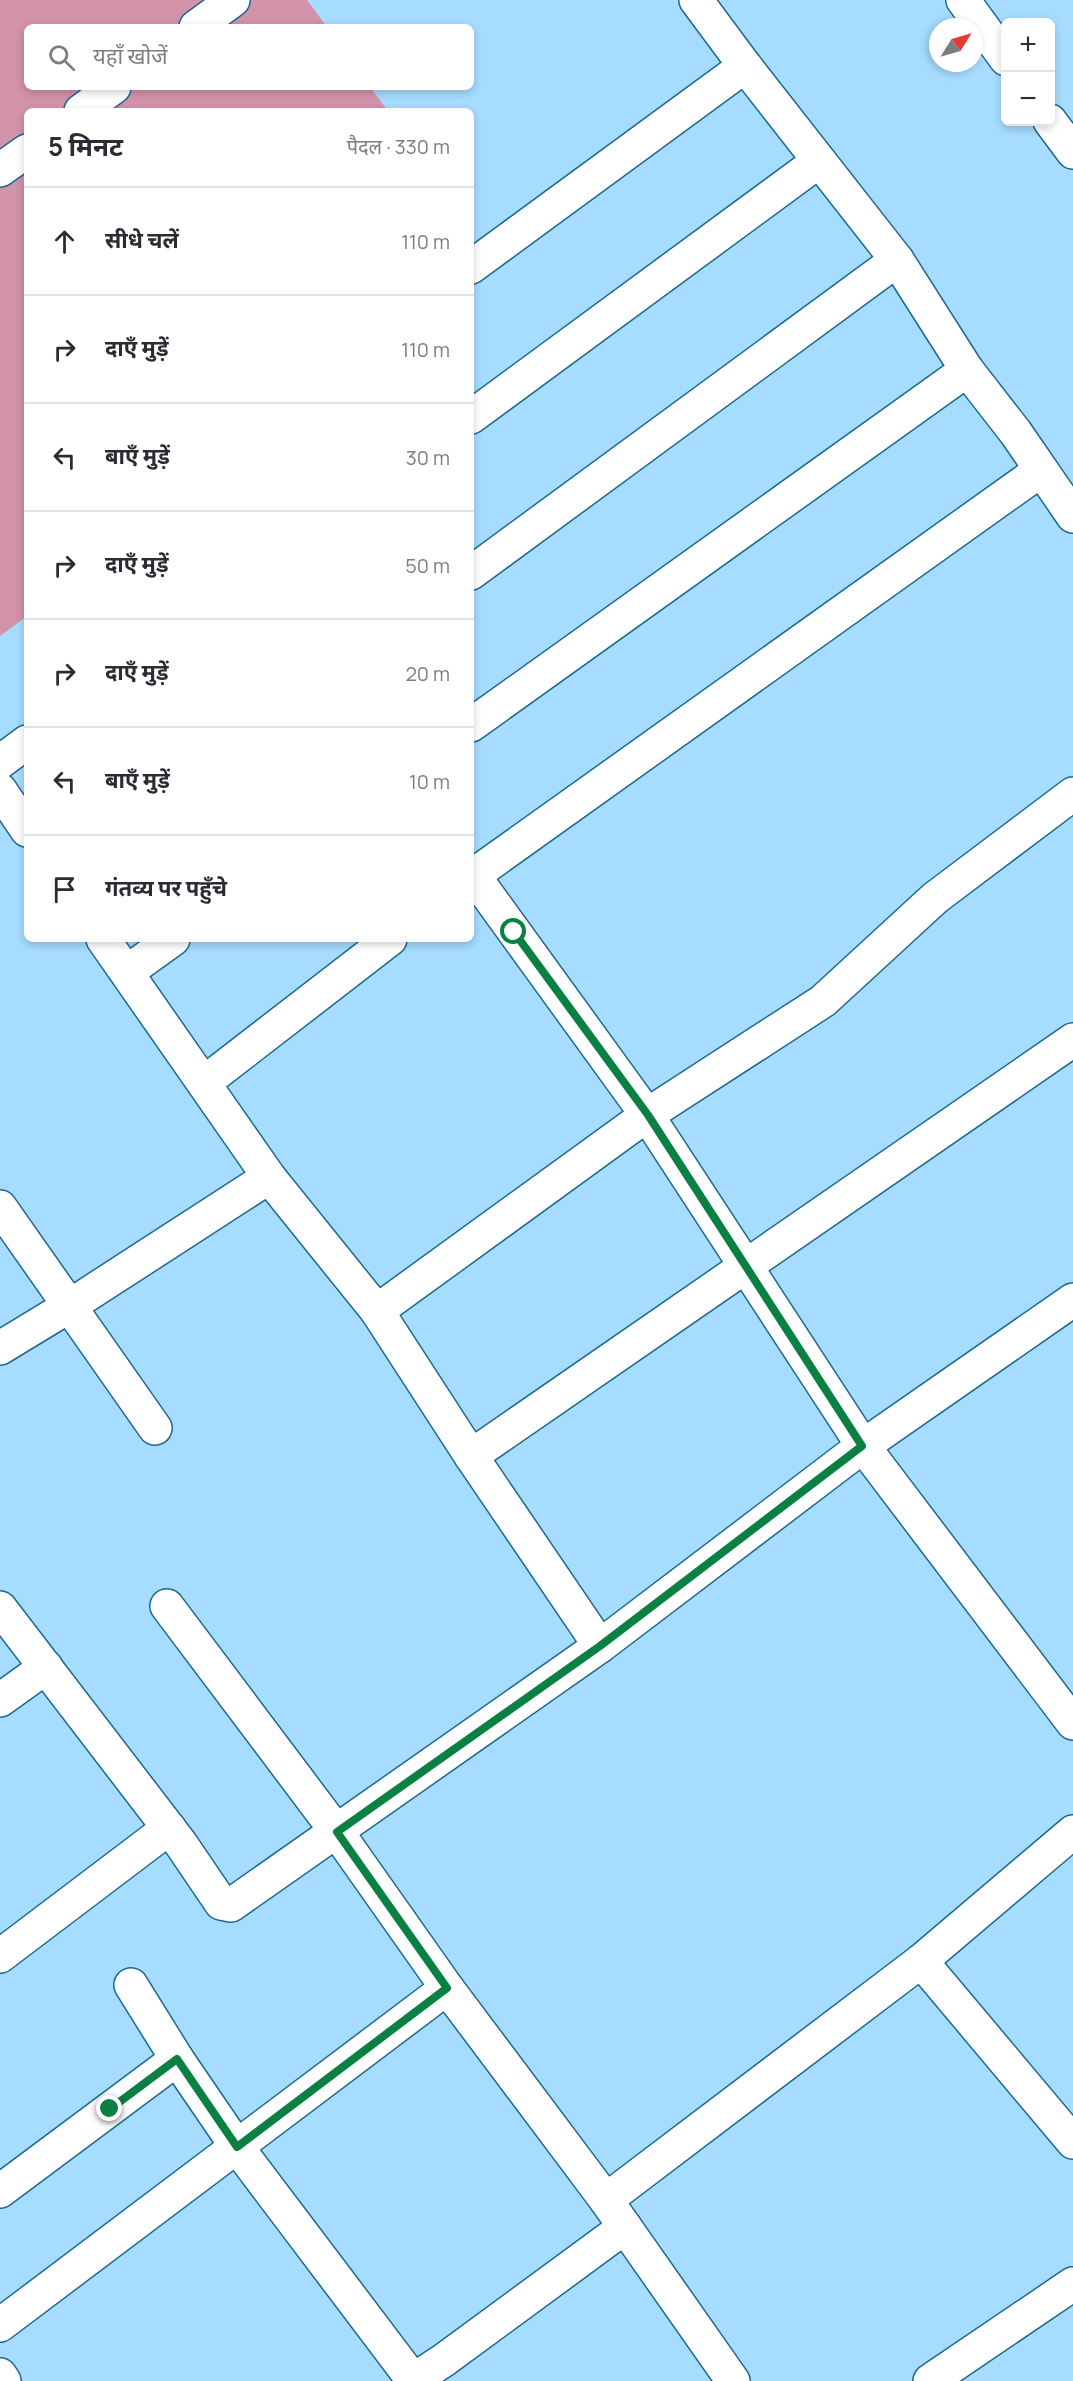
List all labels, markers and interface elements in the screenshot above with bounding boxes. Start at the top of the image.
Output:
north arrow [929,18,983,72]
map controls [1001,18,1055,126]
button: + [1001,18,1055,72]
search box [24,24,474,90]
icon: search [45,41,78,74]
text: यहाँ खोजें [93,41,168,71]
button: − [1001,72,1055,126]
text: 5 मिनट [48,128,123,164]
text: पैदल · 330 m [347,133,450,160]
icon: ahead [48,225,81,258]
text: सीधे चलें [105,225,179,255]
text: 110 m [401,228,450,255]
icon: right [48,333,81,366]
text: दाएँ मुड़ें [105,333,168,363]
text: 110 m [401,336,450,363]
icon: left [48,441,81,474]
text: बाएँ मुड़ें [105,441,170,471]
text: 30 m [406,444,450,471]
icon: right [48,549,81,582]
text: दाएँ मुड़ें [105,549,168,579]
text: 50 m [405,552,450,579]
icon: right [48,657,81,690]
text: दाएँ मुड़ें [105,657,168,687]
text: 20 m [405,660,450,687]
icon: left [48,765,81,798]
text: बाएँ मुड़ें [105,765,170,795]
text: 10 m [409,768,450,795]
icon: arrive [48,873,81,906]
text: गंतव्य पर पहुँचे [105,873,227,903]
route start [500,918,526,944]
route end [96,2095,122,2121]

